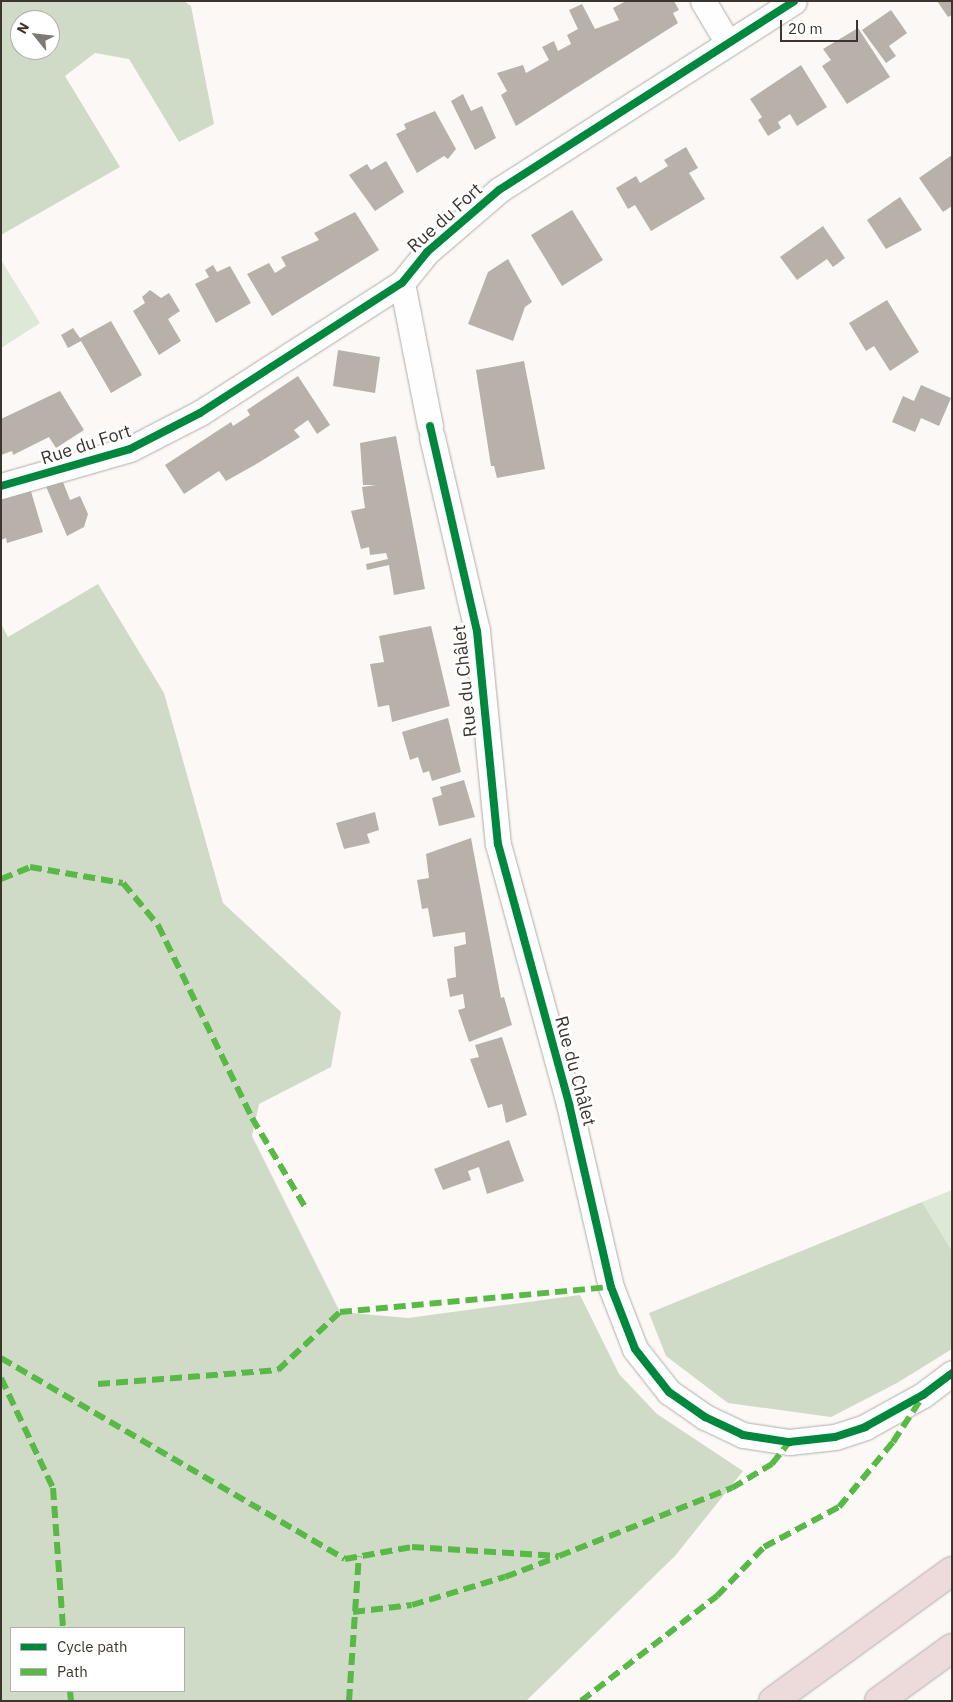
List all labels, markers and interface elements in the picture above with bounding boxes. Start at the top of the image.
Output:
north arrow [10,10,60,60]
scale bar [783,10,860,42]
text: N [12,19,33,37]
text: 20 m [788,19,823,38]
street label: Rue du Fort [403,179,487,257]
street label: Rue du Fort [38,420,134,470]
street label: Rue du Châlet [448,624,482,738]
street label: Rue du Châlet [550,1014,600,1128]
legend [10,1627,185,1692]
text: Cycle path [57,1637,128,1656]
text: Path [57,1662,88,1681]

